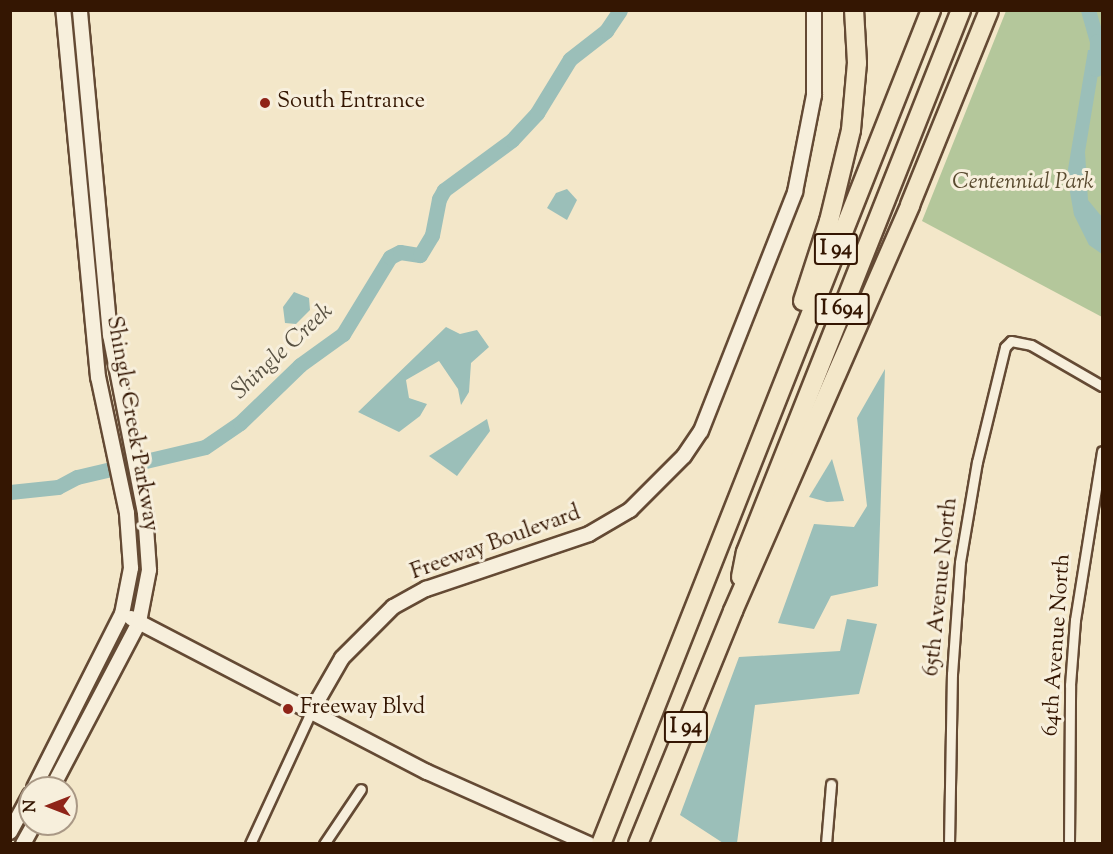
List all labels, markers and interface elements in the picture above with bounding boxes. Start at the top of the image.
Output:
place label: South Entrance [277,90,425,116]
marker: South Entrance [258,96,272,110]
park label: Centennial Park [952,171,1094,197]
road number: I 94 [814,231,858,267]
road number: I 694 [814,291,870,327]
water label: Shingle Creek [226,298,340,406]
street label: Shingle Creek Parkway [99,314,163,534]
street label: 65th Avenue North [919,496,965,678]
street label: Freeway Boulevard [408,501,584,587]
street label: 64th Avenue North [1038,553,1078,737]
place label: Freeway Blvd [300,696,425,722]
marker: Freeway Blvd [281,702,295,716]
road number: I 94 [664,709,708,745]
north arrow [18,776,78,836]
text: N [20,800,43,812]

